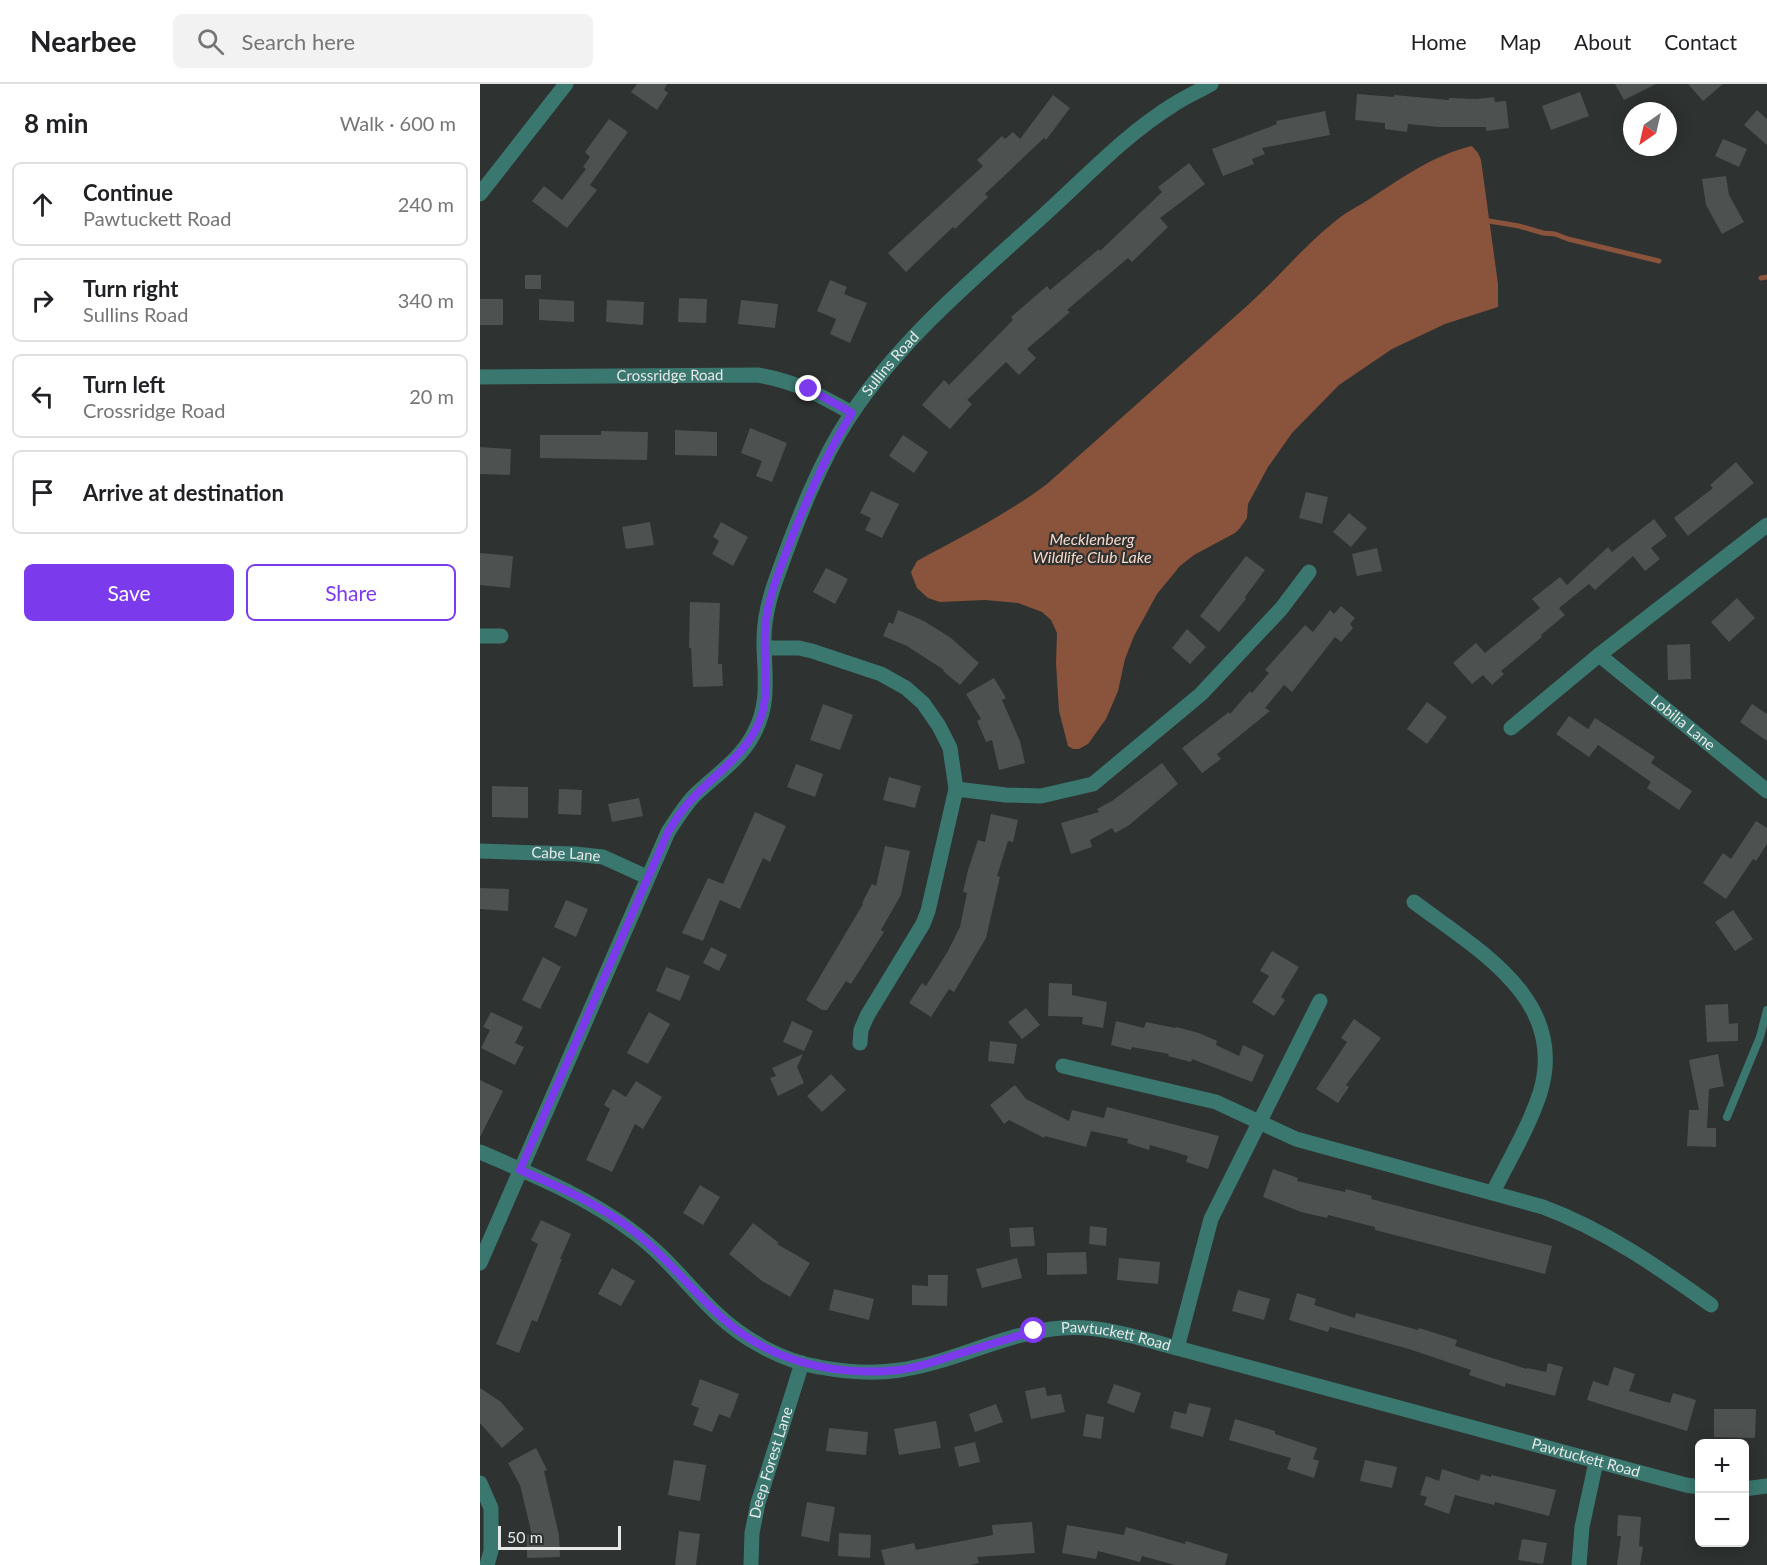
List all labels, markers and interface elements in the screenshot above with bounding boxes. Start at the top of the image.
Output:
search box [173,14,593,68]
text: Nearbee [30,24,137,58]
icon: search [194,25,227,58]
text: Search here [242,28,355,55]
text: Home [1411,29,1467,54]
text: Map [1500,29,1541,54]
text: About [1574,29,1631,54]
text: Contact [1664,29,1737,54]
north arrow [1623,102,1677,156]
text: 8 min [24,107,88,139]
text: Walk · 600 m [340,111,456,135]
text: Continue [83,179,173,206]
icon: ahead [26,188,59,221]
text: 240 m [398,192,454,216]
text: Pawtuckett Road [83,206,231,230]
text: Turn right [83,275,178,302]
icon: right [26,284,59,317]
text: 340 m [398,288,454,312]
text: Sullins Road [83,302,188,326]
street label: Sullins Road [857,327,922,399]
street label: Crossridge Road [616,365,724,384]
text: Turn left [83,371,165,398]
route end [795,375,821,401]
icon: left [26,380,59,413]
text: 20 m [409,384,454,408]
text: Crossridge Road [83,398,225,422]
icon: arrive [26,476,59,509]
text: Arrive at destination [83,479,284,506]
water label: Mecklenberg Wildlife Club Lake [1032,529,1152,566]
button: Save [24,564,234,621]
button: Share [246,564,456,621]
street label: Lobilia Lane [1648,691,1719,754]
street label: Cabe Lane [531,843,602,865]
route start [1020,1317,1046,1343]
street label: Pawtuckett Road [1060,1318,1173,1354]
street label: Deep Forest Lane [745,1404,796,1520]
street label: Pawtuckett Road [1530,1434,1642,1480]
map controls [1695,1439,1749,1547]
button: + [1695,1439,1749,1493]
button: − [1695,1493,1749,1547]
scale bar [498,1523,621,1550]
text: 50 m [507,1527,543,1546]

